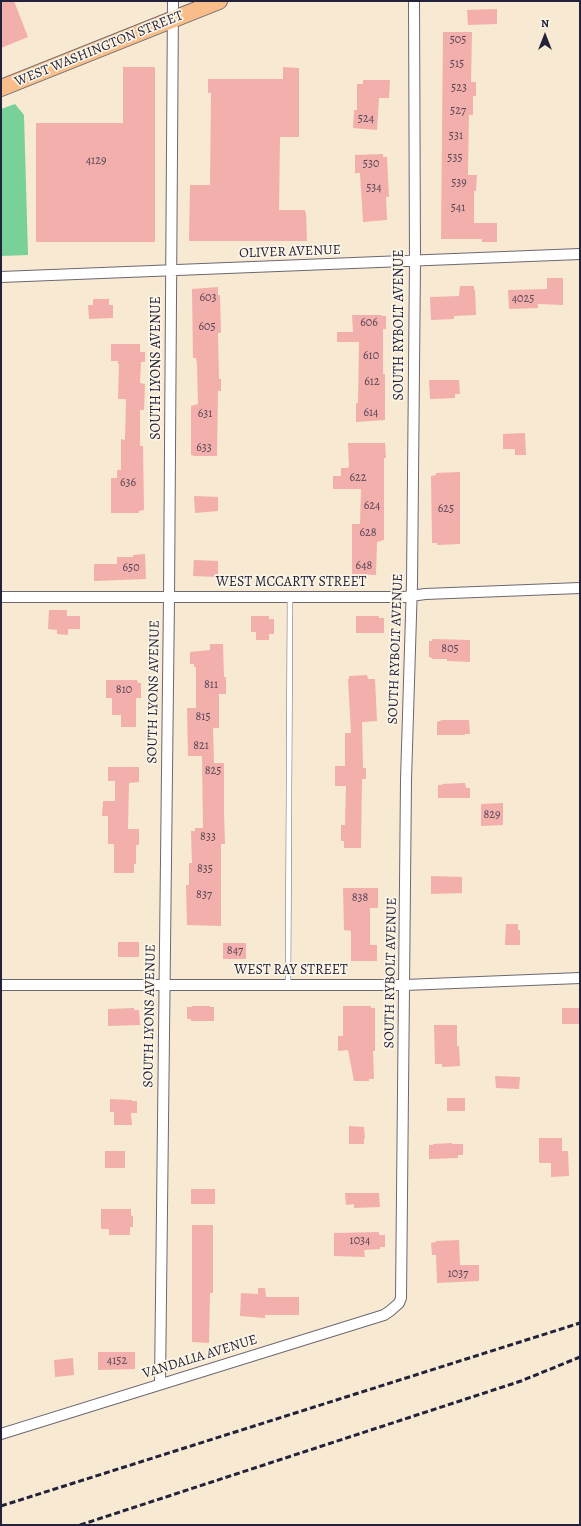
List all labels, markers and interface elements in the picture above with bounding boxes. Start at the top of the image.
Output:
street label: WEST WASHINGTON STREET [12,7,186,91]
north arrow [525,16,565,56]
text: N [541,16,549,31]
house number: 505 [450,33,466,47]
house number: 515 [450,57,464,71]
house number: 523 [451,81,467,95]
house number: 527 [450,104,466,118]
house number: 524 [358,112,374,126]
house number: 531 [449,129,463,143]
house number: 535 [447,151,463,165]
house number: 4129 [86,154,106,168]
house number: 530 [363,157,379,171]
house number: 539 [451,176,467,190]
house number: 534 [366,181,382,195]
house number: 541 [451,201,465,215]
street label: OLIVER AVENUE [239,242,341,262]
street label: SOUTH RYBOLT AVENUE [392,250,408,400]
house number: 603 [200,291,216,305]
house number: 4025 [512,292,534,306]
street label: SOUTH LYONS AVENUE [149,296,165,440]
house number: 606 [360,316,378,330]
house number: 605 [198,320,216,334]
house number: 610 [363,349,379,363]
house number: 612 [364,375,380,389]
house number: 614 [363,406,379,420]
house number: 631 [198,407,212,421]
house number: 633 [196,441,212,455]
house number: 622 [350,471,366,485]
house number: 636 [120,476,136,490]
house number: 624 [364,499,380,513]
house number: 625 [438,502,454,516]
house number: 628 [359,526,377,540]
house number: 648 [356,559,372,573]
house number: 650 [122,561,140,575]
street label: SOUTH RYBOLT AVENUE [385,573,407,725]
street label: WEST MCCARTY STREET [216,575,366,591]
street label: SOUTH LYONS AVENUE [144,620,164,764]
house number: 805 [441,642,459,656]
house number: 811 [204,678,218,692]
house number: 810 [116,683,132,697]
house number: 815 [195,710,211,724]
house number: 821 [193,739,209,753]
house number: 825 [205,764,221,778]
house number: 829 [484,808,500,822]
house number: 833 [200,830,216,844]
house number: 835 [197,862,213,876]
house number: 837 [196,888,212,902]
house number: 838 [352,891,368,905]
street label: SOUTH RYBOLT AVENUE [381,897,401,1049]
street label: SOUTH LYONS AVENUE [140,944,160,1088]
house number: 847 [227,944,243,958]
street label: WEST RAY STREET [234,963,348,979]
house number: 1034 [350,1234,370,1248]
house number: 1037 [448,1267,468,1281]
street label: VANDALIA AVENUE [141,1332,259,1382]
house number: 4152 [107,1354,127,1368]

